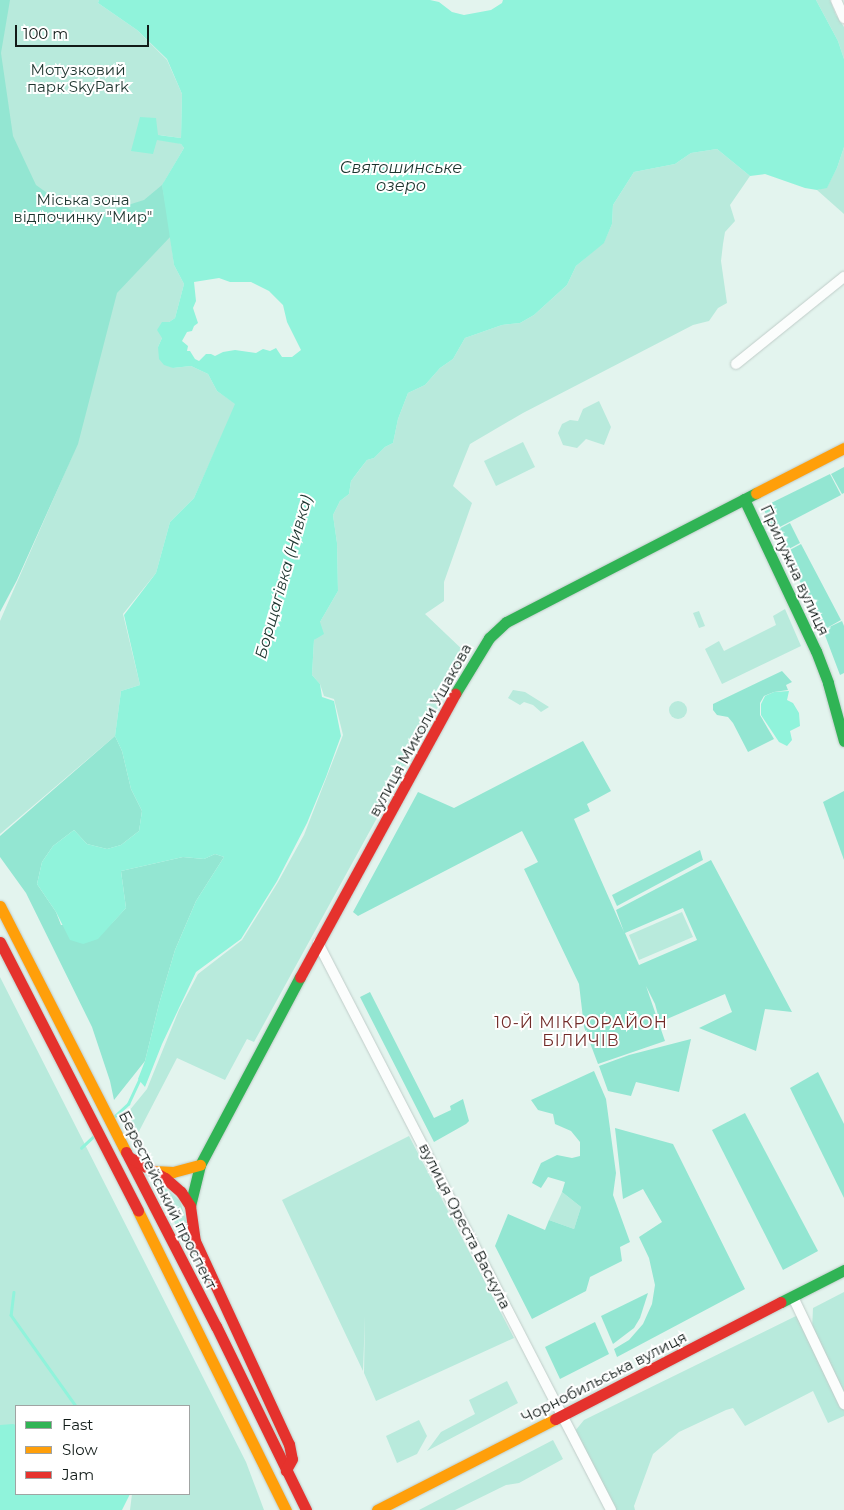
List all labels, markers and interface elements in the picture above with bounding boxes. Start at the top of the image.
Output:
scale bar [18,15,151,47]
text: 100 m [23,24,68,43]
park label: Мотузковий парк SkyPark [27,60,129,95]
water label: Святошинське озеро [340,158,462,196]
park label: Міська зона відпочинку "Мир" [14,190,152,225]
water label: Борщагівка (Нивка) [251,493,317,661]
street label: Прилужна вулиця [757,502,833,638]
street label: вулиця Миколи Ушакова [365,640,475,820]
district label: 10-Й МІКРОРАЙОН БІЛИЧІВ [492,1013,670,1051]
street label: Берестейський проспект [115,1108,221,1292]
street label: вулиця Ореста Васкула [415,1140,515,1312]
street label: Чорнобильська вулиця [518,1327,690,1427]
legend [15,1405,190,1495]
text: Fast [62,1415,93,1434]
text: Slow [62,1440,98,1459]
text: Jam [62,1465,94,1484]

